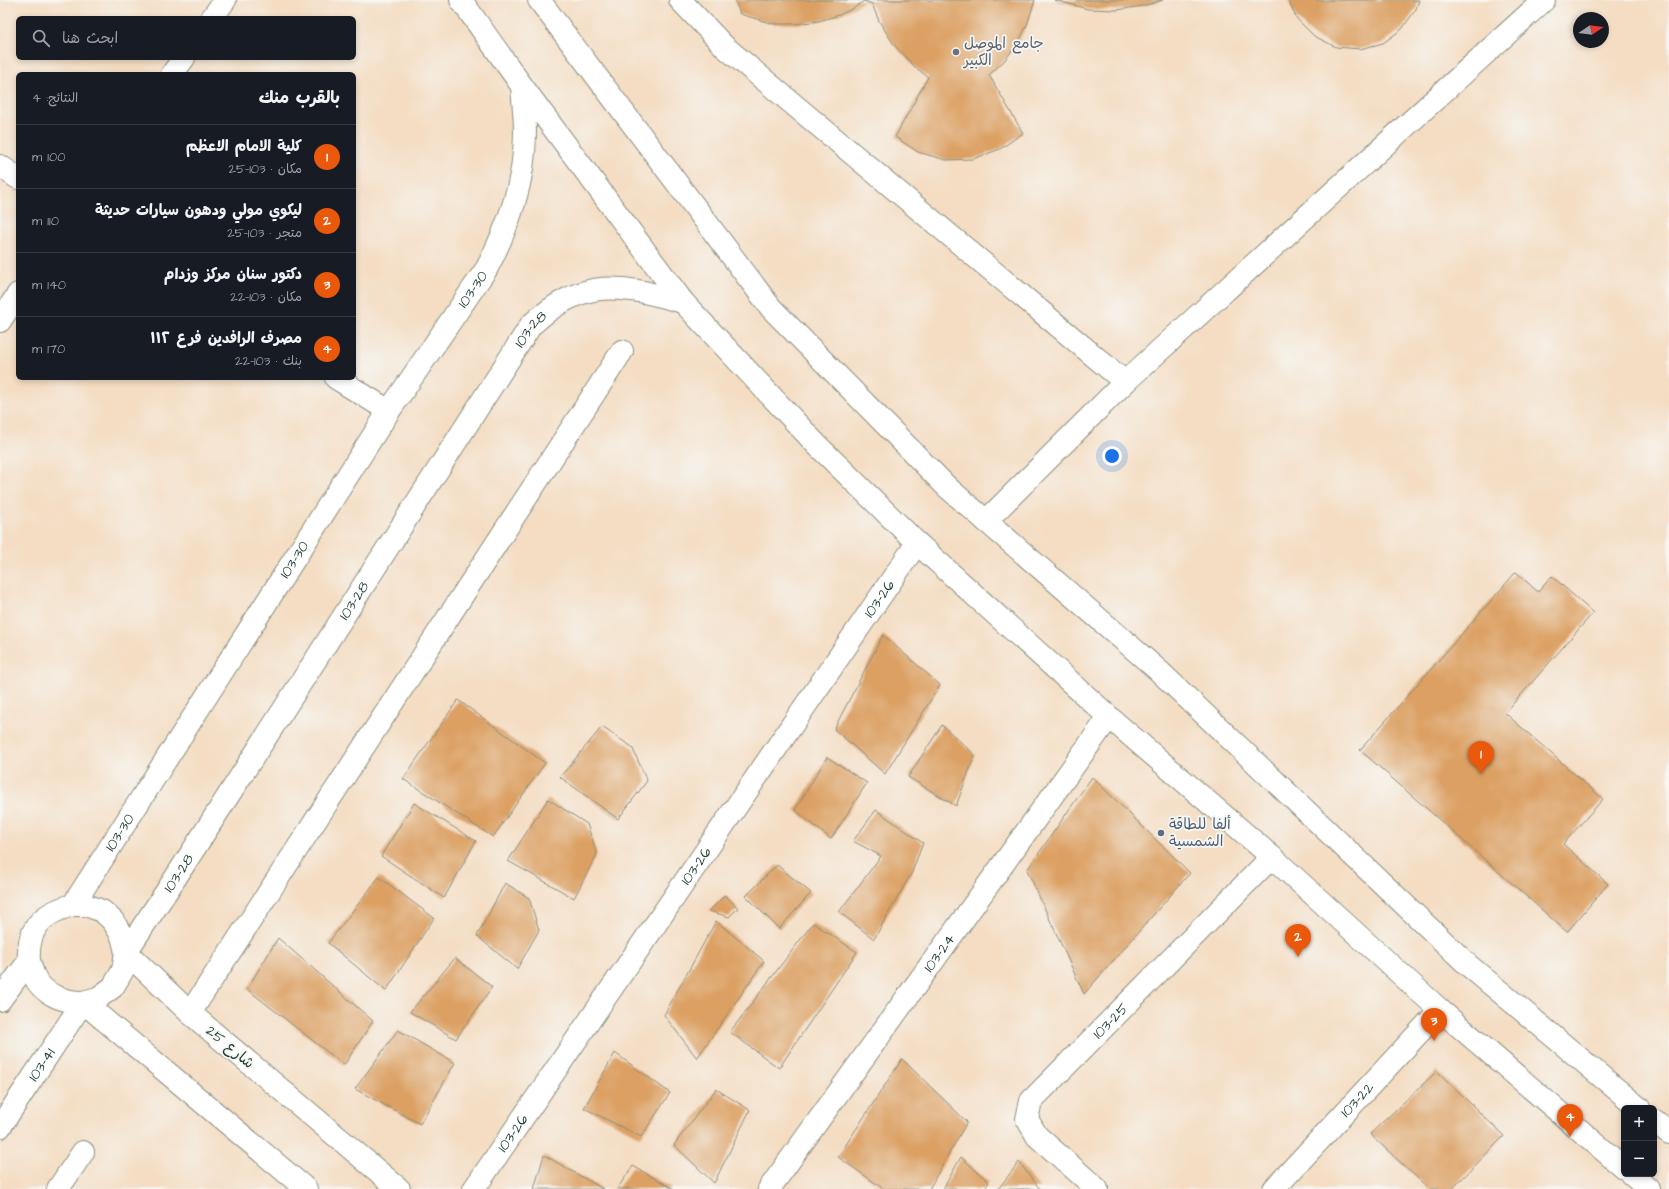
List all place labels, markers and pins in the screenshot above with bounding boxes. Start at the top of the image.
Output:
place label: جامع الموصل الكبير [962,33,1044,71]
marker: جامع الموصل الكبير [951,47,961,57]
pin: 1 [1468,741,1494,774]
place label: ألفا للطاقة الشمسية [1169,814,1231,852]
marker: ألفا للطاقة الشمسية [1156,828,1166,838]
pin: 2 [1285,924,1311,957]
pin: 3 [1421,1008,1447,1041]
pin: 4 [1557,1104,1583,1137]

